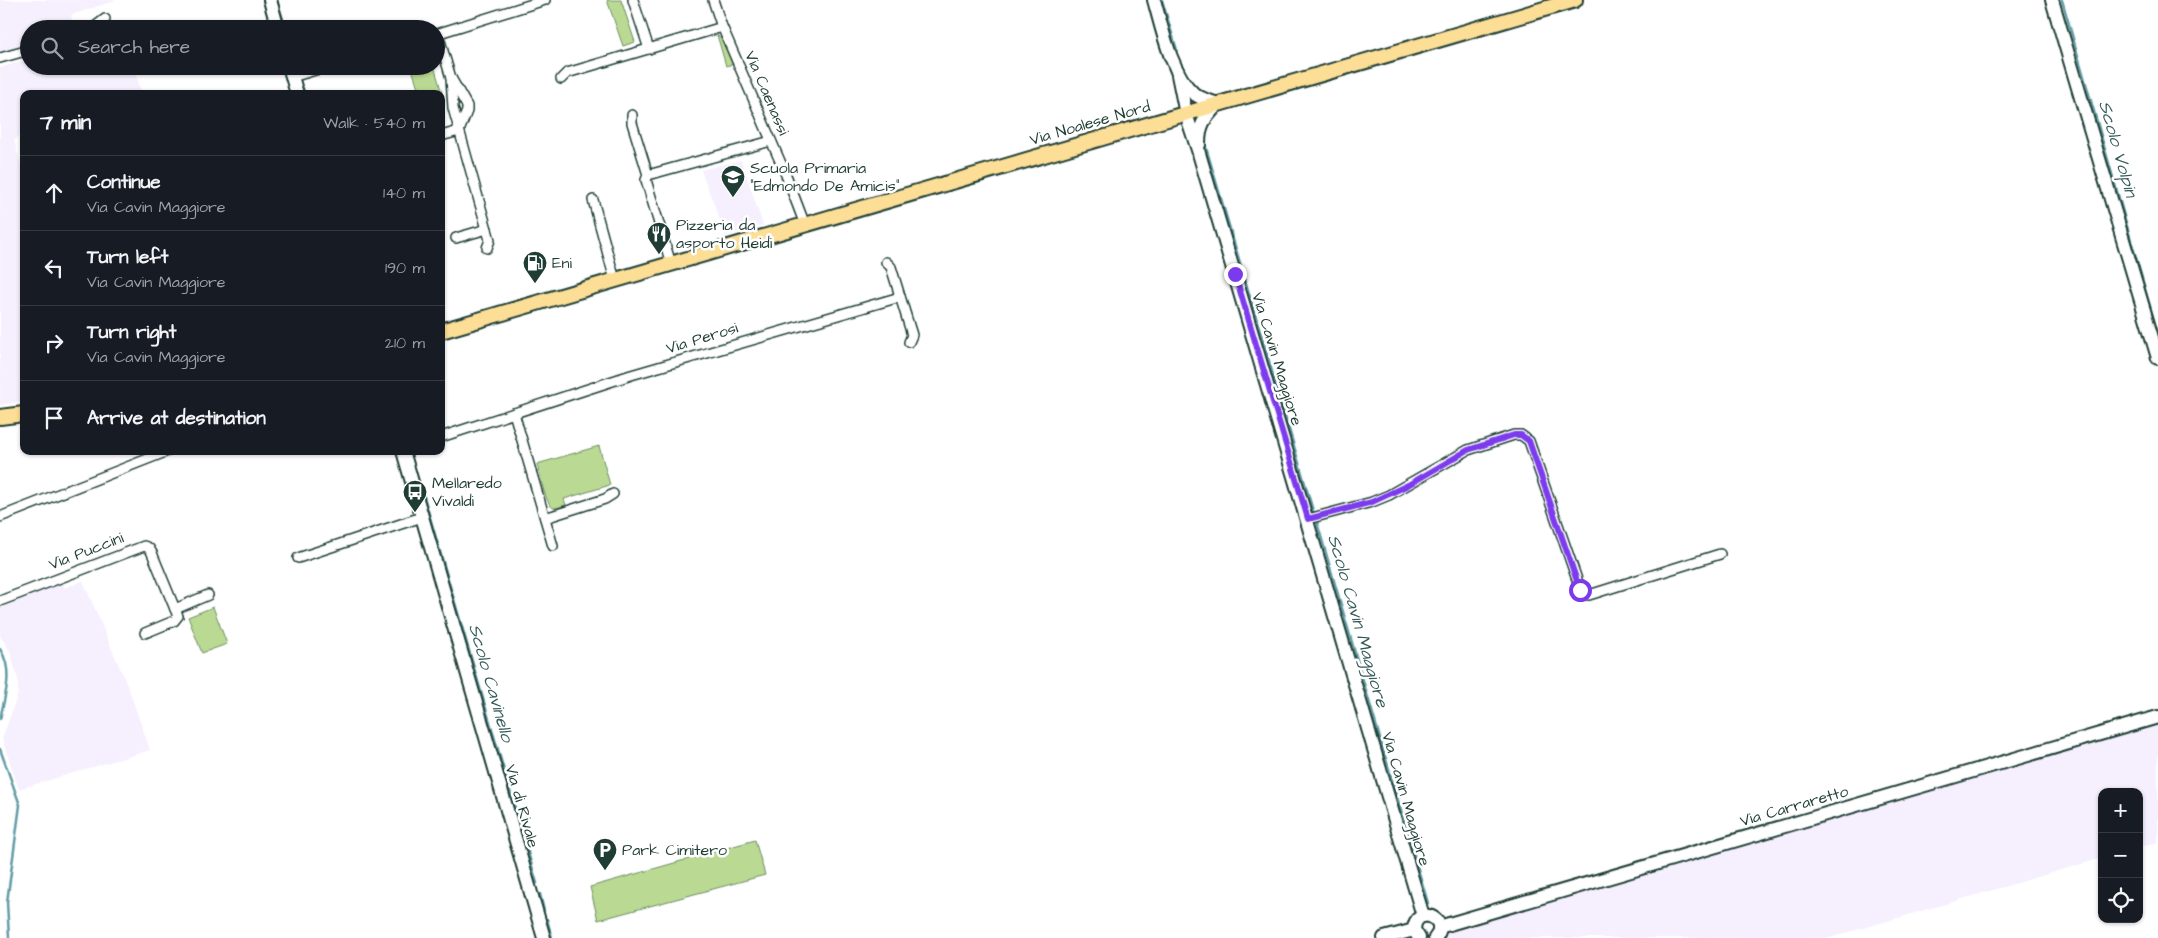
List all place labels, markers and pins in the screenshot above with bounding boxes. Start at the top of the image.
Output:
place label: Scuola Primaria "Edmondo De Amicis" [750,157,900,197]
school or university icon: Scuola Primaria "Edmondo De Amicis" [720,164,746,198]
place label: Pizzeria da asporto Heidi [676,214,773,254]
restaurant icon: Pizzeria da asporto Heidi [646,221,672,255]
fuel station icon: Eni [522,250,548,284]
place label: Eni [552,252,572,274]
place label: Mellaredo Vivaldi [432,472,502,512]
bus stop icon: Mellaredo Vivaldi [402,479,428,513]
parking icon: Park Cimitero [592,837,618,871]
place label: Park Cimitero [622,839,727,861]

